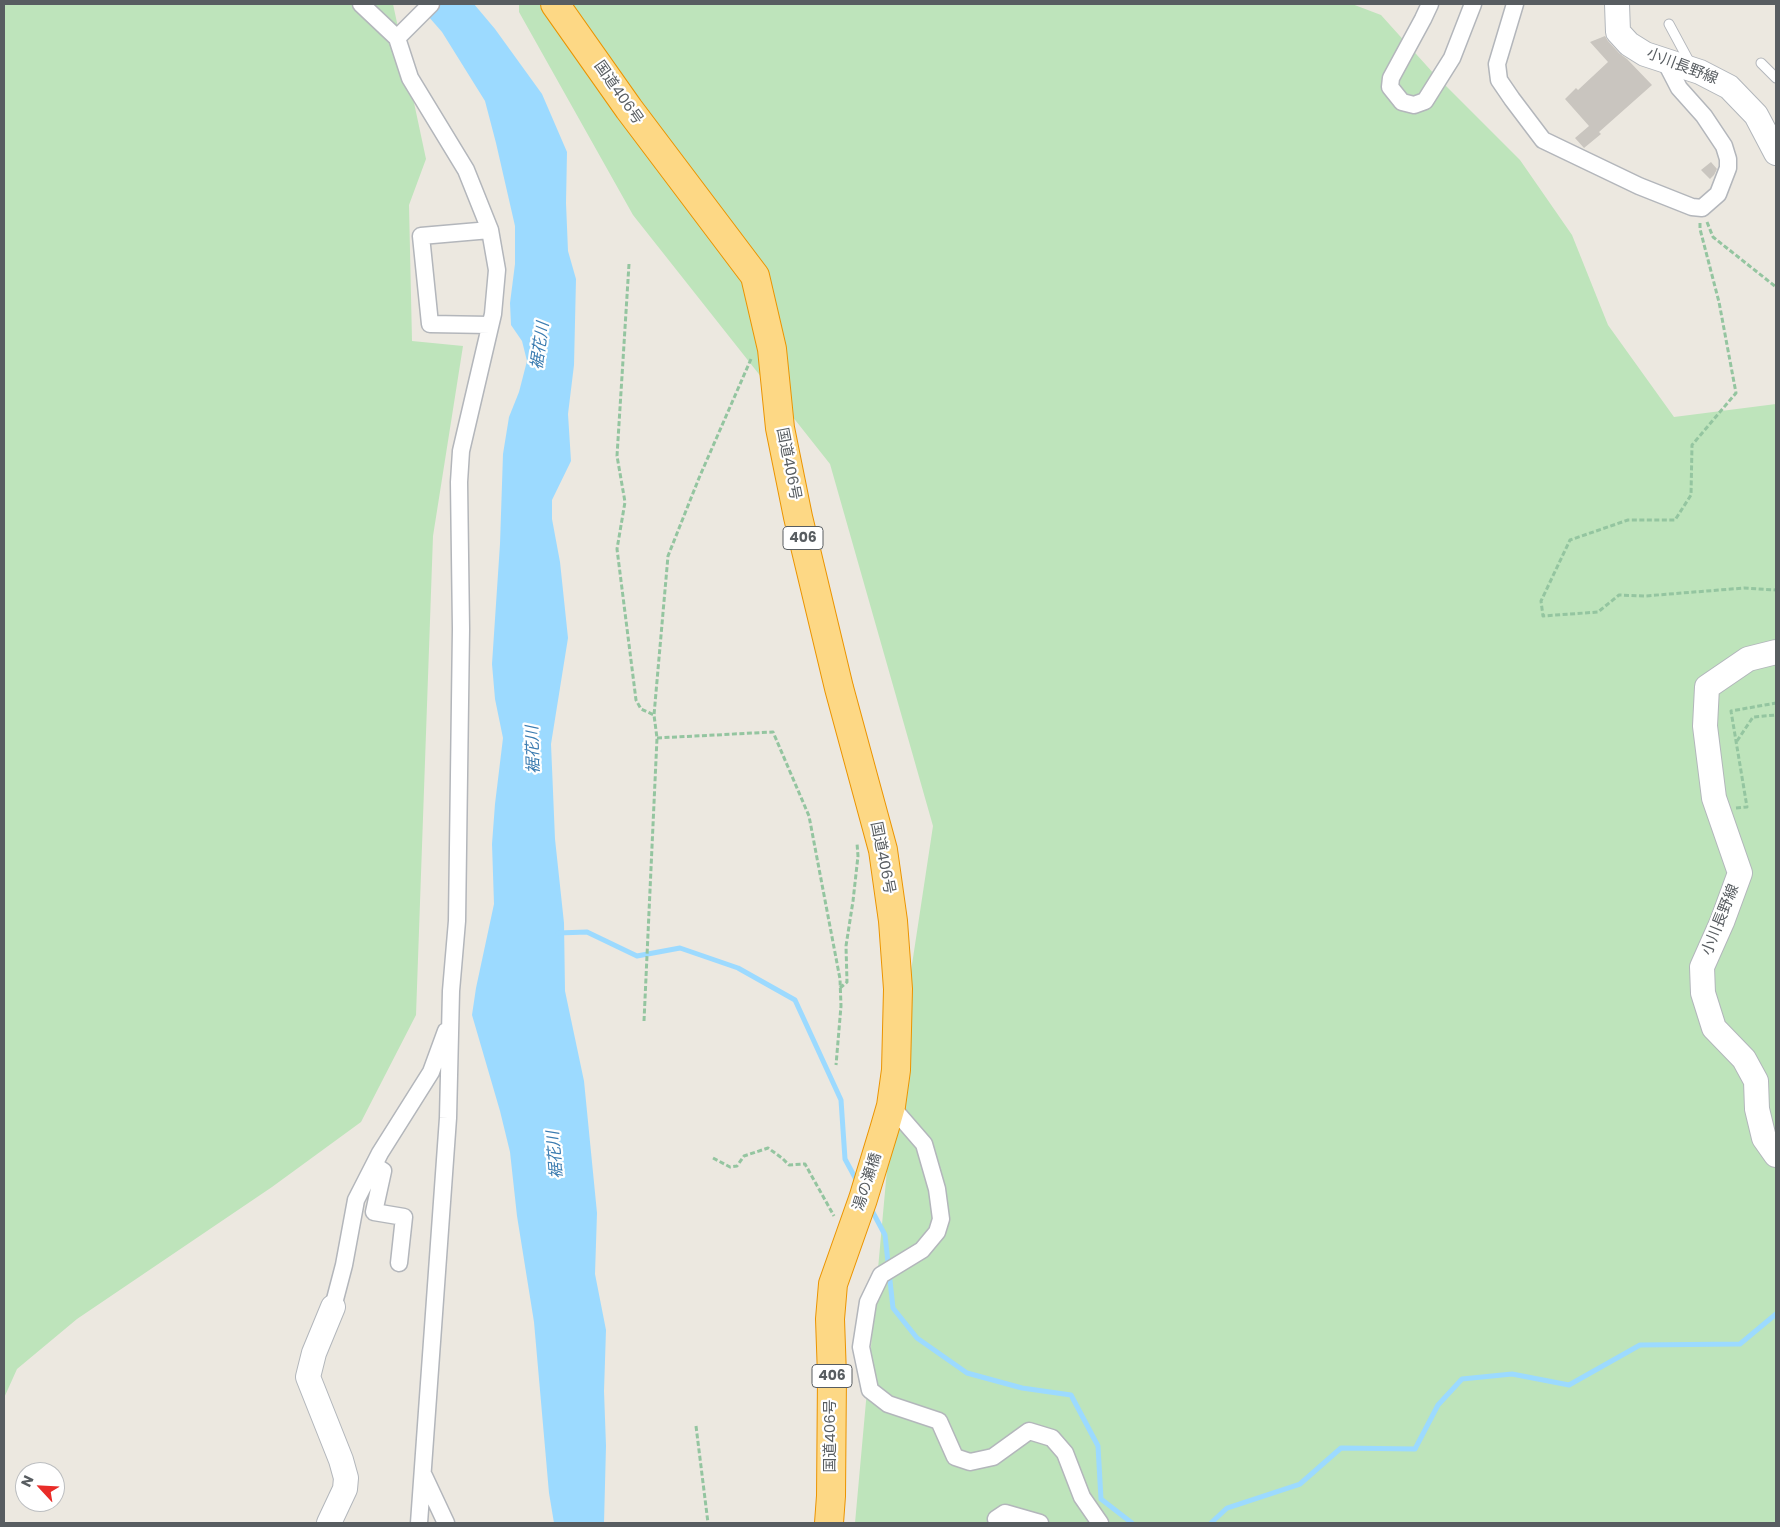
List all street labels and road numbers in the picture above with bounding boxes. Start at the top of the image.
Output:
street label: 小川長野線 [1644,45,1720,89]
street label: 国道406号 [590,58,646,128]
street label: 国道406号 [772,426,804,502]
road number: 406 [783,526,823,550]
street label: 国道406号 [866,820,898,896]
street label: 小川長野線 [1699,882,1743,958]
street label: 湯の瀬橋 [850,1151,886,1213]
road number: 406 [812,1364,852,1388]
street label: 国道406号 [822,1399,840,1473]

